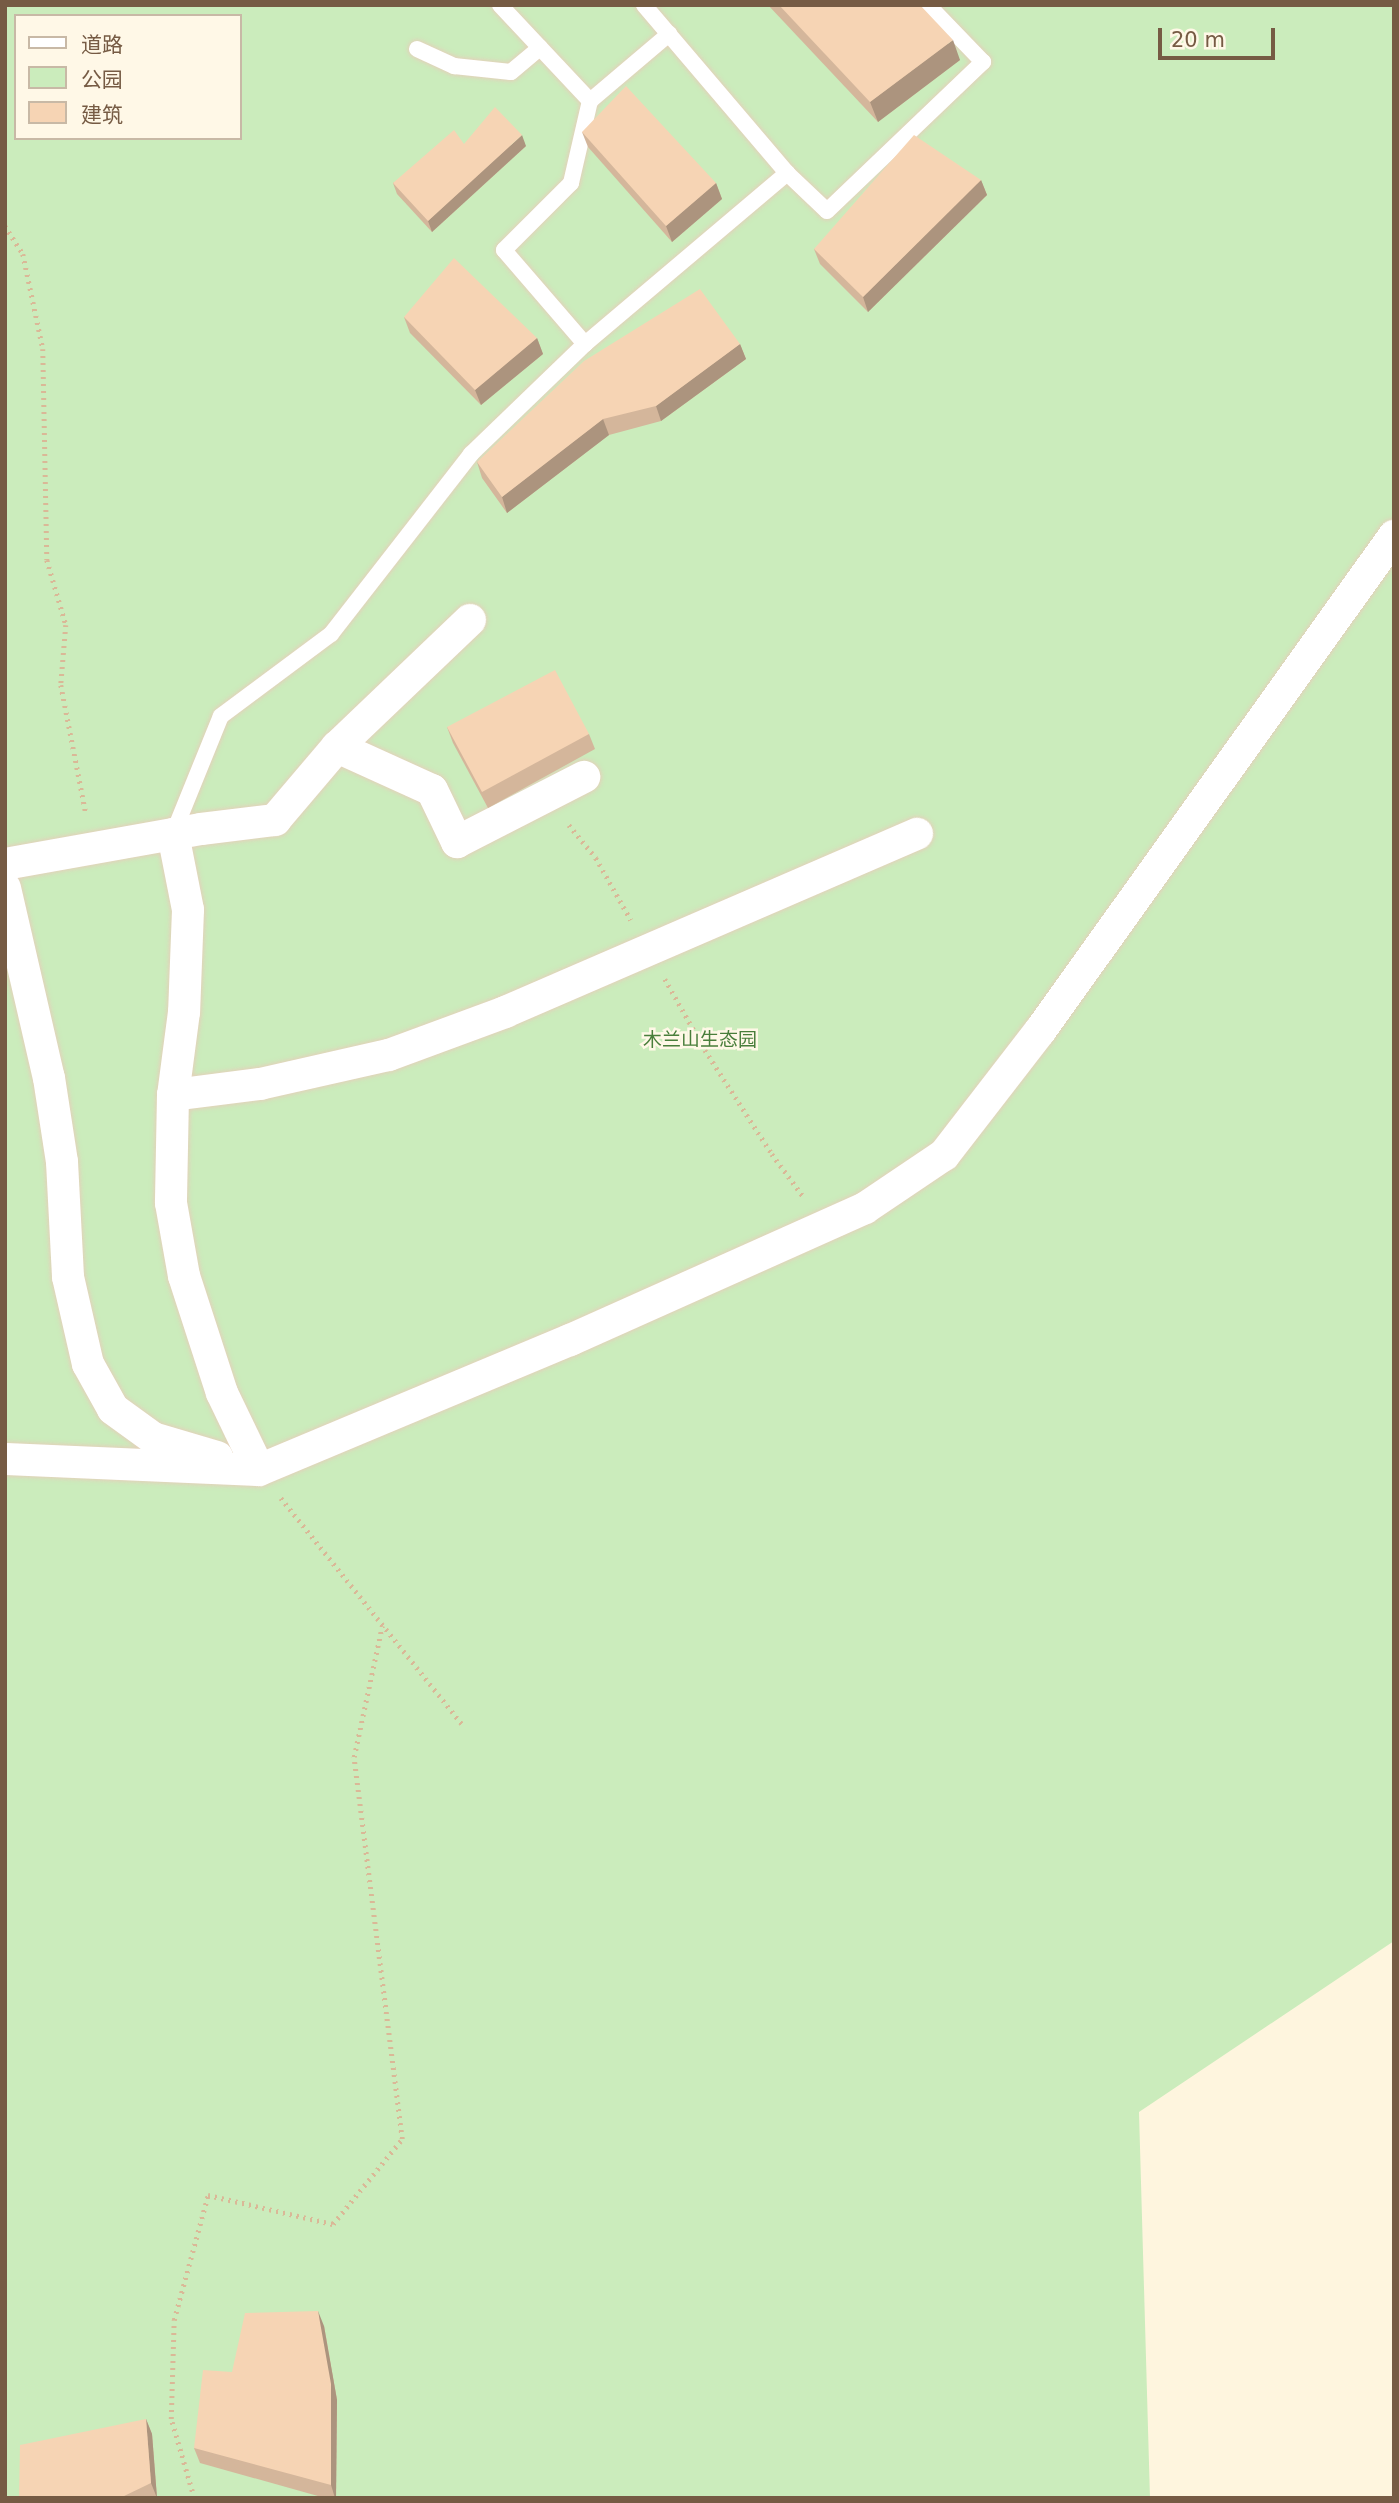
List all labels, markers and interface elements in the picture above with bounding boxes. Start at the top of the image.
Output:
legend [14,14,242,140]
scale bar [1161,14,1278,58]
text: 20 m [1171,28,1225,52]
text: 道路 [81,33,123,57]
text: 公园 [81,68,123,92]
text: 建筑 [81,103,123,127]
park label: 木兰山生态园 [643,1029,757,1051]

